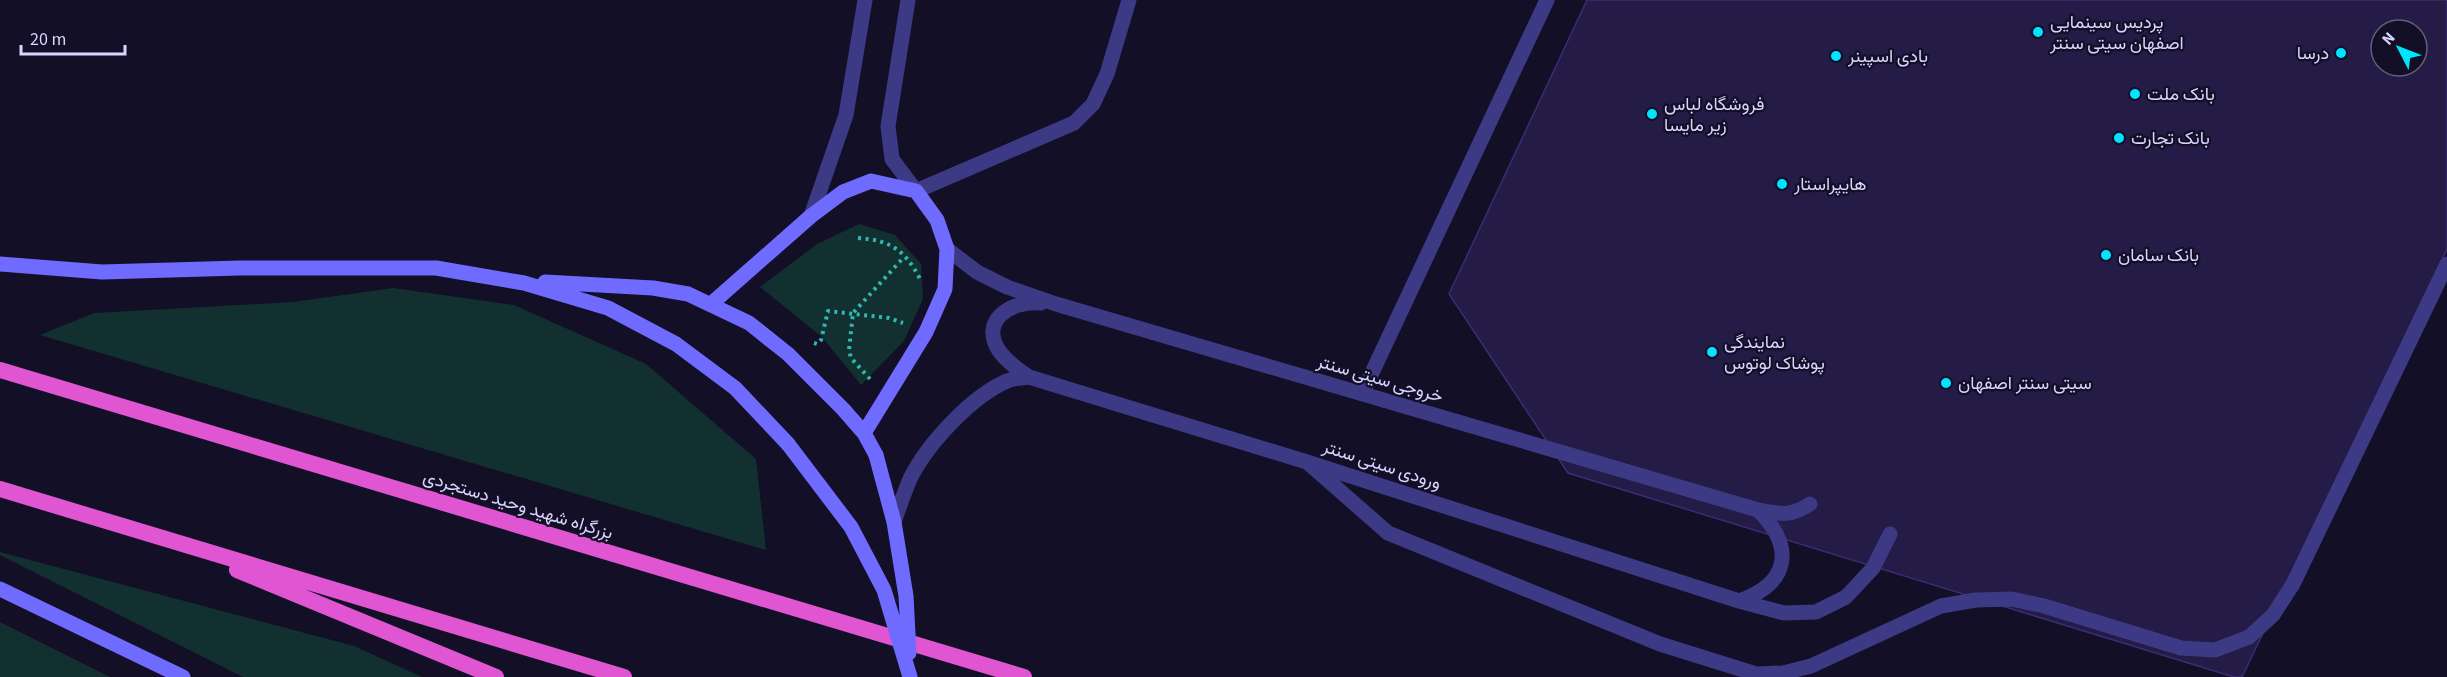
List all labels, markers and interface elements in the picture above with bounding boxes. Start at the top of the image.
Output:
place label: پردیس سینمایی اصفهان سیتی سنتر [2049,10,2184,56]
scale bar [21,18,124,56]
north arrow [2369,18,2429,78]
marker: پردیس سینمایی اصفهان سیتی سنتر [2031,25,2045,39]
text: 20 m [30,27,66,52]
text: N [2377,27,2400,50]
place label: درسا [2297,41,2329,66]
place label: بادی اسپینر [1847,44,1928,69]
marker: درسا [2334,46,2348,60]
marker: بادی اسپینر [1829,49,1843,63]
place label: بانک ملت [2147,82,2215,107]
marker: بانک ملت [2128,87,2142,101]
place label: فروشگاه لباس زیر مایسا [1664,92,1764,138]
marker: فروشگاه لباس زیر مایسا [1645,107,1659,121]
place label: بانک تجارت [2131,126,2210,151]
marker: بانک تجارت [2112,131,2126,145]
place label: هایپراستار [1793,172,1866,197]
marker: هایپراستار [1775,177,1789,191]
place label: بانک سامان [2118,243,2199,268]
marker: بانک سامان [2099,248,2113,262]
place label: نمایندگی پوشاک لوتوس [1724,330,1825,376]
marker: نمایندگی پوشاک لوتوس [1705,345,1719,359]
street label: خروجی سیتی سنتر [1313,349,1446,409]
place label: سیتی سنتر اصفهان [1958,371,2092,396]
marker: سیتی سنتر اصفهان [1939,376,1953,390]
street label: ورودی سیتی سنتر [1319,434,1444,496]
street label: بزرگراه شهید وحید دستجردی [420,464,616,546]

